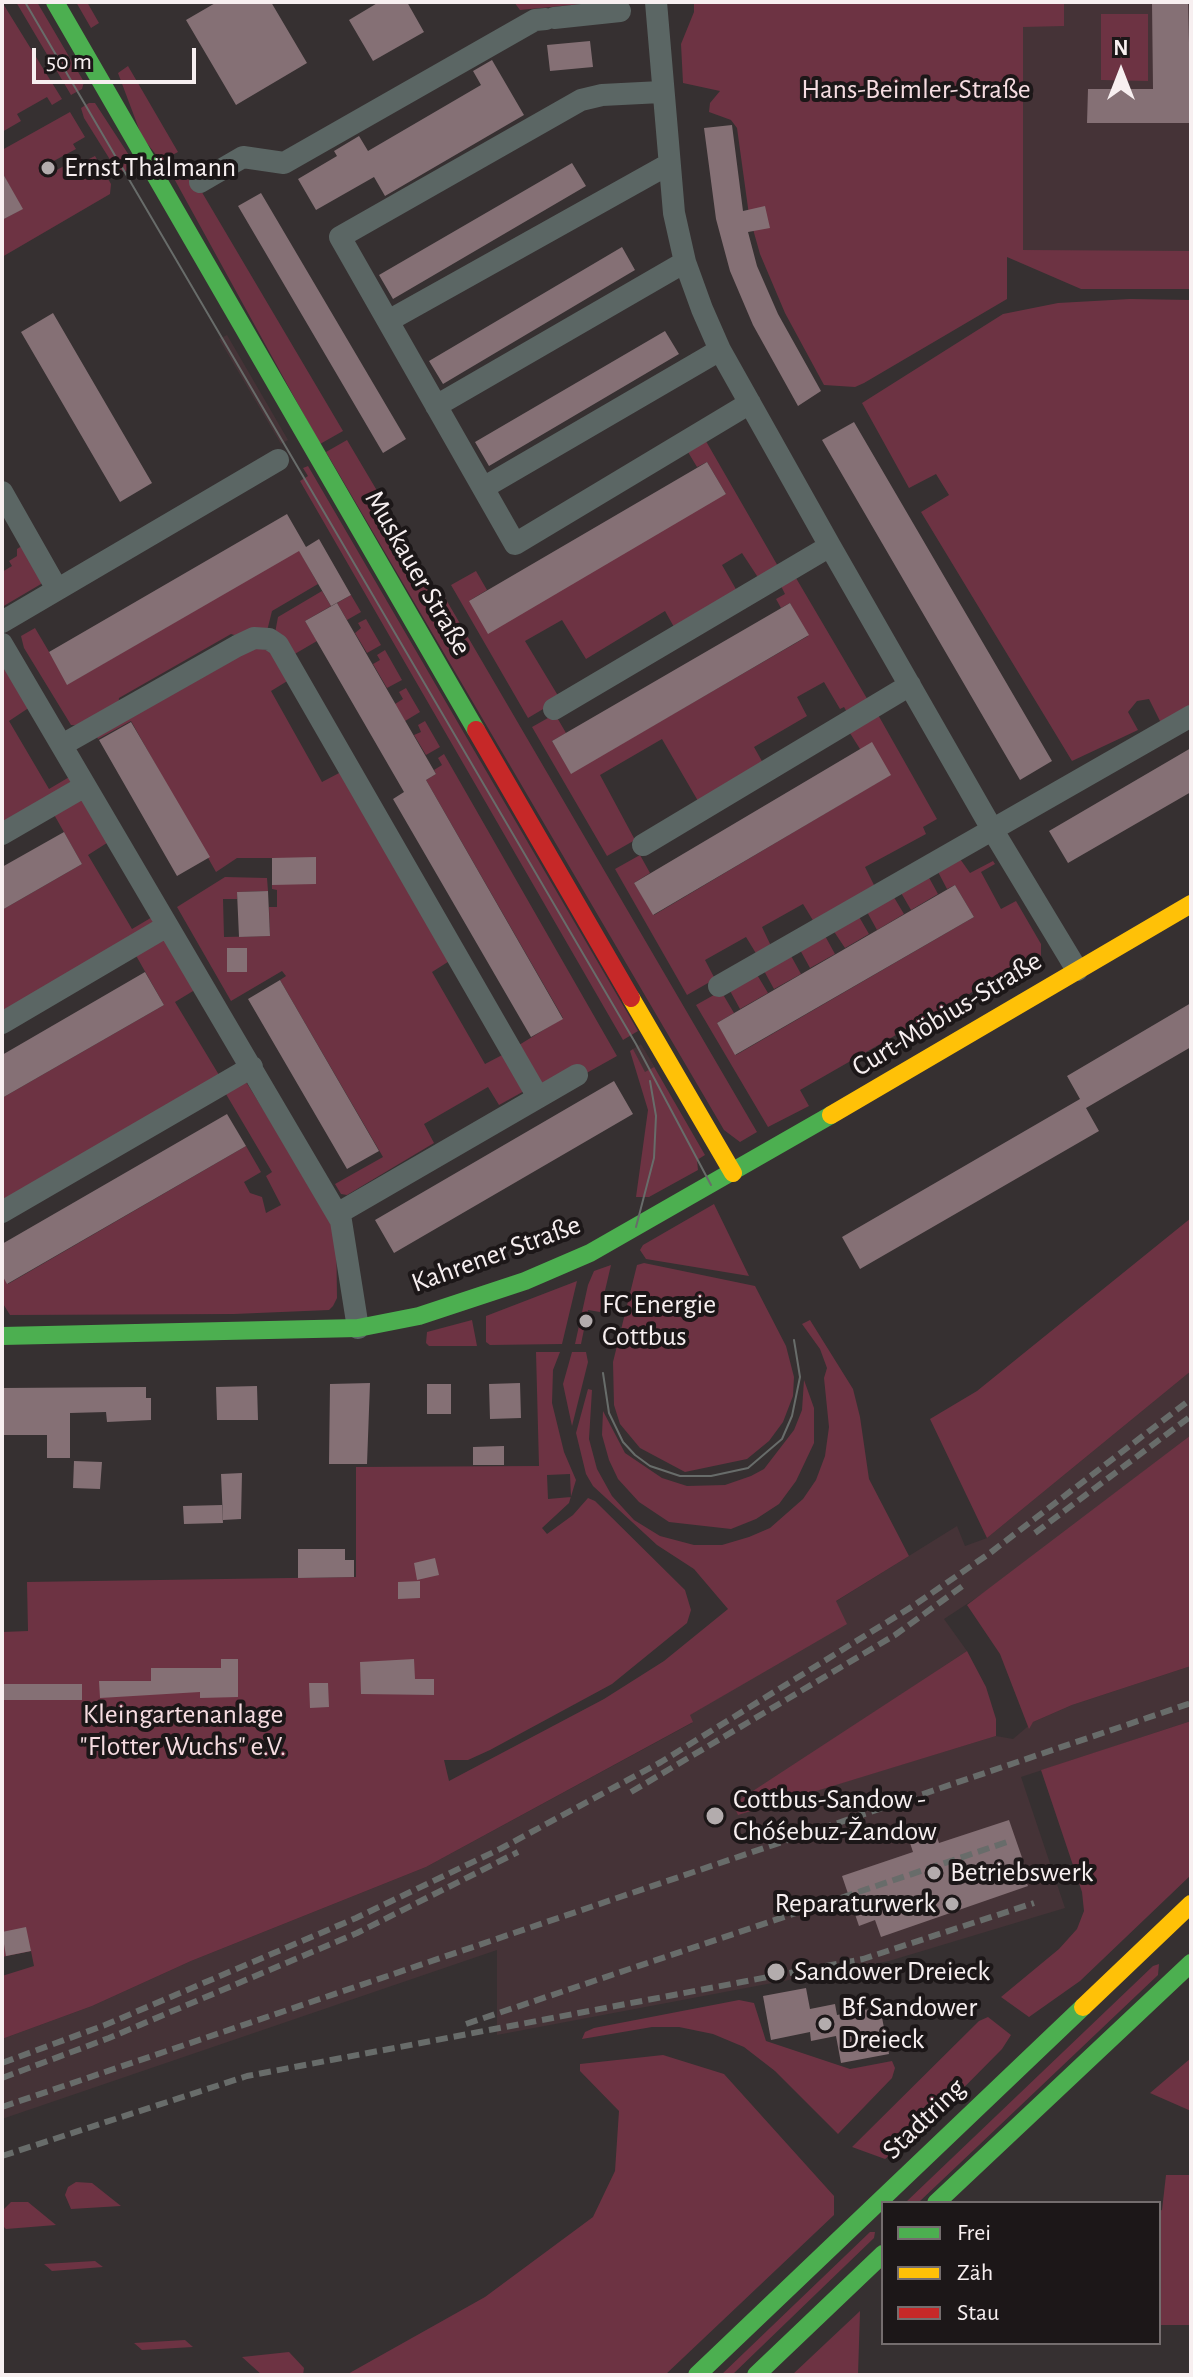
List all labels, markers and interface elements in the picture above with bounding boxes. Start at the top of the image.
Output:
scale bar [36,32,200,82]
north arrow [1081,32,1161,112]
text: N [1113,37,1129,59]
text: 50 m [46,50,92,74]
park label: Hans-Beimler-Straße [801,73,1031,107]
place label: Ernst Thälmann [64,151,236,185]
marker: Ernst Thälmann [39,159,57,177]
street label: Muskauer Straße [357,485,479,661]
street label: Curt-Möbius-Straße [846,944,1048,1084]
street label: Kahrener Straße [407,1208,585,1300]
place label: FC Energie Cottbus [602,1288,716,1354]
marker: FC Energie Cottbus [577,1312,595,1330]
park label: Kleingartenanlage "Flotter Wuchs" e.V. [80,1698,286,1764]
place label: Cottbus-Sandow - Chóśebuz-Žandow [733,1783,937,1849]
marker: Cottbus-Sandow - Chóśebuz-Žandow [704,1805,726,1827]
place label: Betriebswerk [950,1856,1093,1890]
marker: Betriebswerk [925,1864,943,1882]
place label: Reparaturwerk [774,1887,936,1921]
marker: Reparaturwerk [943,1895,961,1913]
place label: Sandower Dreieck [794,1955,990,1989]
marker: Sandower Dreieck [765,1961,787,1983]
place label: Bf Sandower Dreieck [841,1991,977,2057]
marker: Bf Sandower Dreieck [816,2015,834,2033]
street label: Stadtring [876,2071,972,2167]
legend [881,2201,1161,2345]
text: Frei [957,2221,991,2245]
text: Zäh [957,2261,993,2285]
text: Stau [957,2301,999,2325]

